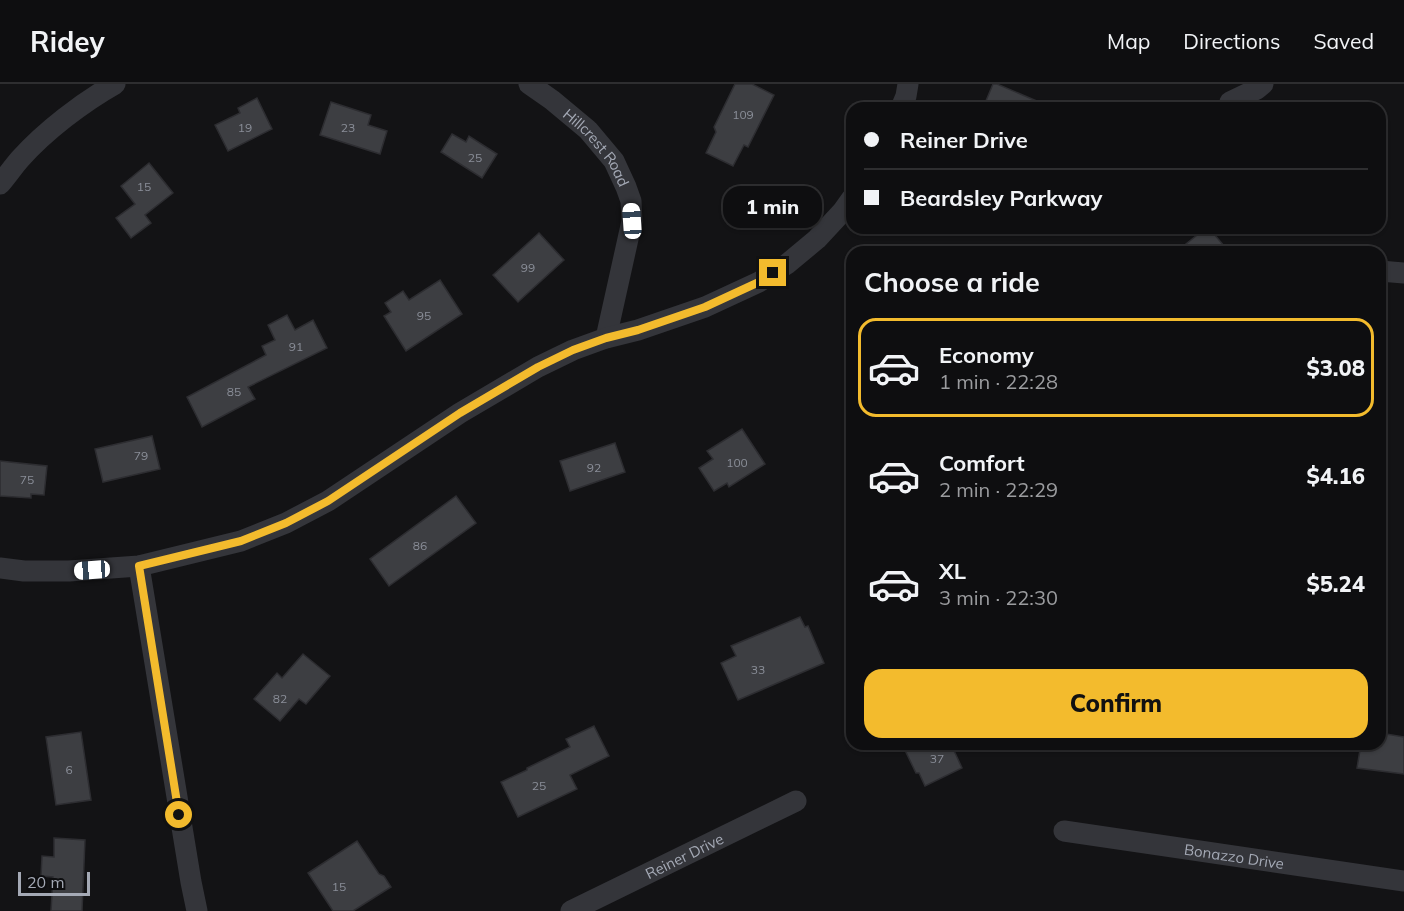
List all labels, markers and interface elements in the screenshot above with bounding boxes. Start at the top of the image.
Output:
text: Ridey [30,24,105,59]
text: Map [1107,28,1150,54]
text: Directions [1183,28,1280,54]
text: Saved [1313,28,1374,54]
street label: Hillcrest Road [560,104,634,189]
house number: 109 [732,107,754,122]
house number: 19 [238,120,252,135]
house number: 23 [341,120,355,135]
text: Reiner Drive [900,126,1028,154]
house number: 25 [468,150,482,165]
house number: 15 [137,179,151,194]
text: Beardsley Parkway [900,184,1102,212]
callout: 1 min [724,186,822,228]
text: 1 min [746,194,799,219]
car [622,202,642,240]
route end [759,259,786,286]
house number: 99 [521,260,535,275]
text: Choose a ride [864,265,1040,299]
house number: 95 [417,308,431,323]
house number: 91 [289,339,303,354]
icon: car [867,341,921,395]
text: Economy [939,341,1034,369]
text: $3.08 [1306,354,1365,382]
text: 1 min · 22:28 [939,369,1058,394]
house number: 85 [227,384,241,399]
house number: 79 [134,448,148,463]
icon: car [867,449,921,503]
text: Comfort [939,449,1025,477]
house number: 100 [726,455,748,470]
house number: 92 [587,460,601,475]
text: $4.16 [1306,462,1365,490]
house number: 75 [20,472,34,487]
text: 2 min · 22:29 [939,477,1058,502]
house number: 86 [413,538,427,553]
icon: car [867,557,921,611]
text: XL [939,557,966,585]
car [73,560,111,580]
text: $5.24 [1306,570,1365,598]
text: 3 min · 22:30 [939,585,1058,610]
house number: 33 [751,662,765,677]
button: Confirm [864,669,1368,738]
house number: 82 [273,691,287,706]
house number: 37 [930,751,944,766]
house number: 6 [65,762,73,777]
house number: 25 [532,778,546,793]
route start [165,801,192,828]
street label: Reiner Drive [642,829,726,883]
street label: Bonazzo Drive [1183,839,1285,873]
scale bar [18,869,90,896]
text: 20 m [27,872,64,892]
house number: 15 [332,879,346,894]

